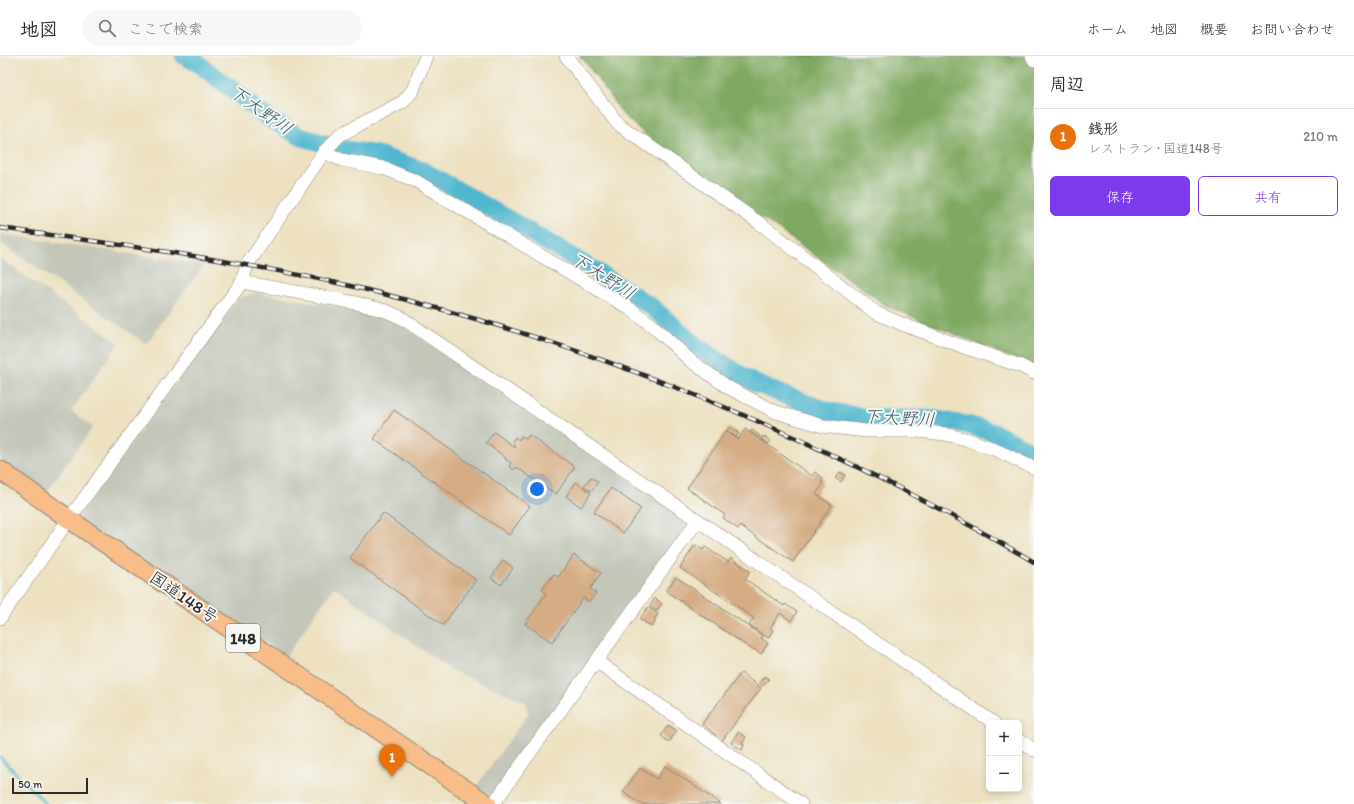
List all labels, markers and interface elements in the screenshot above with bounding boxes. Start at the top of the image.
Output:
search box [82,10,362,46]
icon: search [96,17,118,39]
text: 地図 [20,18,58,41]
text: ここで検索 [128,20,203,38]
text: ホーム [1087,21,1128,38]
text: 地図 [1150,21,1178,38]
text: 概要 [1200,21,1228,38]
text: お問い合わせ [1250,21,1334,38]
text: 周辺 [1050,74,1084,94]
water label: 下大野川 [225,80,297,140]
text: 銭形 [1088,120,1118,138]
text: 1 [1060,129,1066,144]
text: 210 m [1303,129,1338,144]
text: レストラン · 国道148号 [1088,141,1223,156]
button: 保存 [1050,176,1190,216]
button: 共有 [1198,176,1338,216]
water label: 下大野川 [567,248,639,304]
water label: 下大野川 [862,405,936,431]
your location [527,479,547,499]
street label: 国道148号 [146,567,222,627]
road number: 148 [226,624,260,652]
map controls [986,720,1022,792]
button: + [986,720,1022,756]
pin: 1 [379,744,405,777]
button: − [986,756,1022,792]
scale bar [12,776,88,795]
text: 50 m [18,778,42,791]

